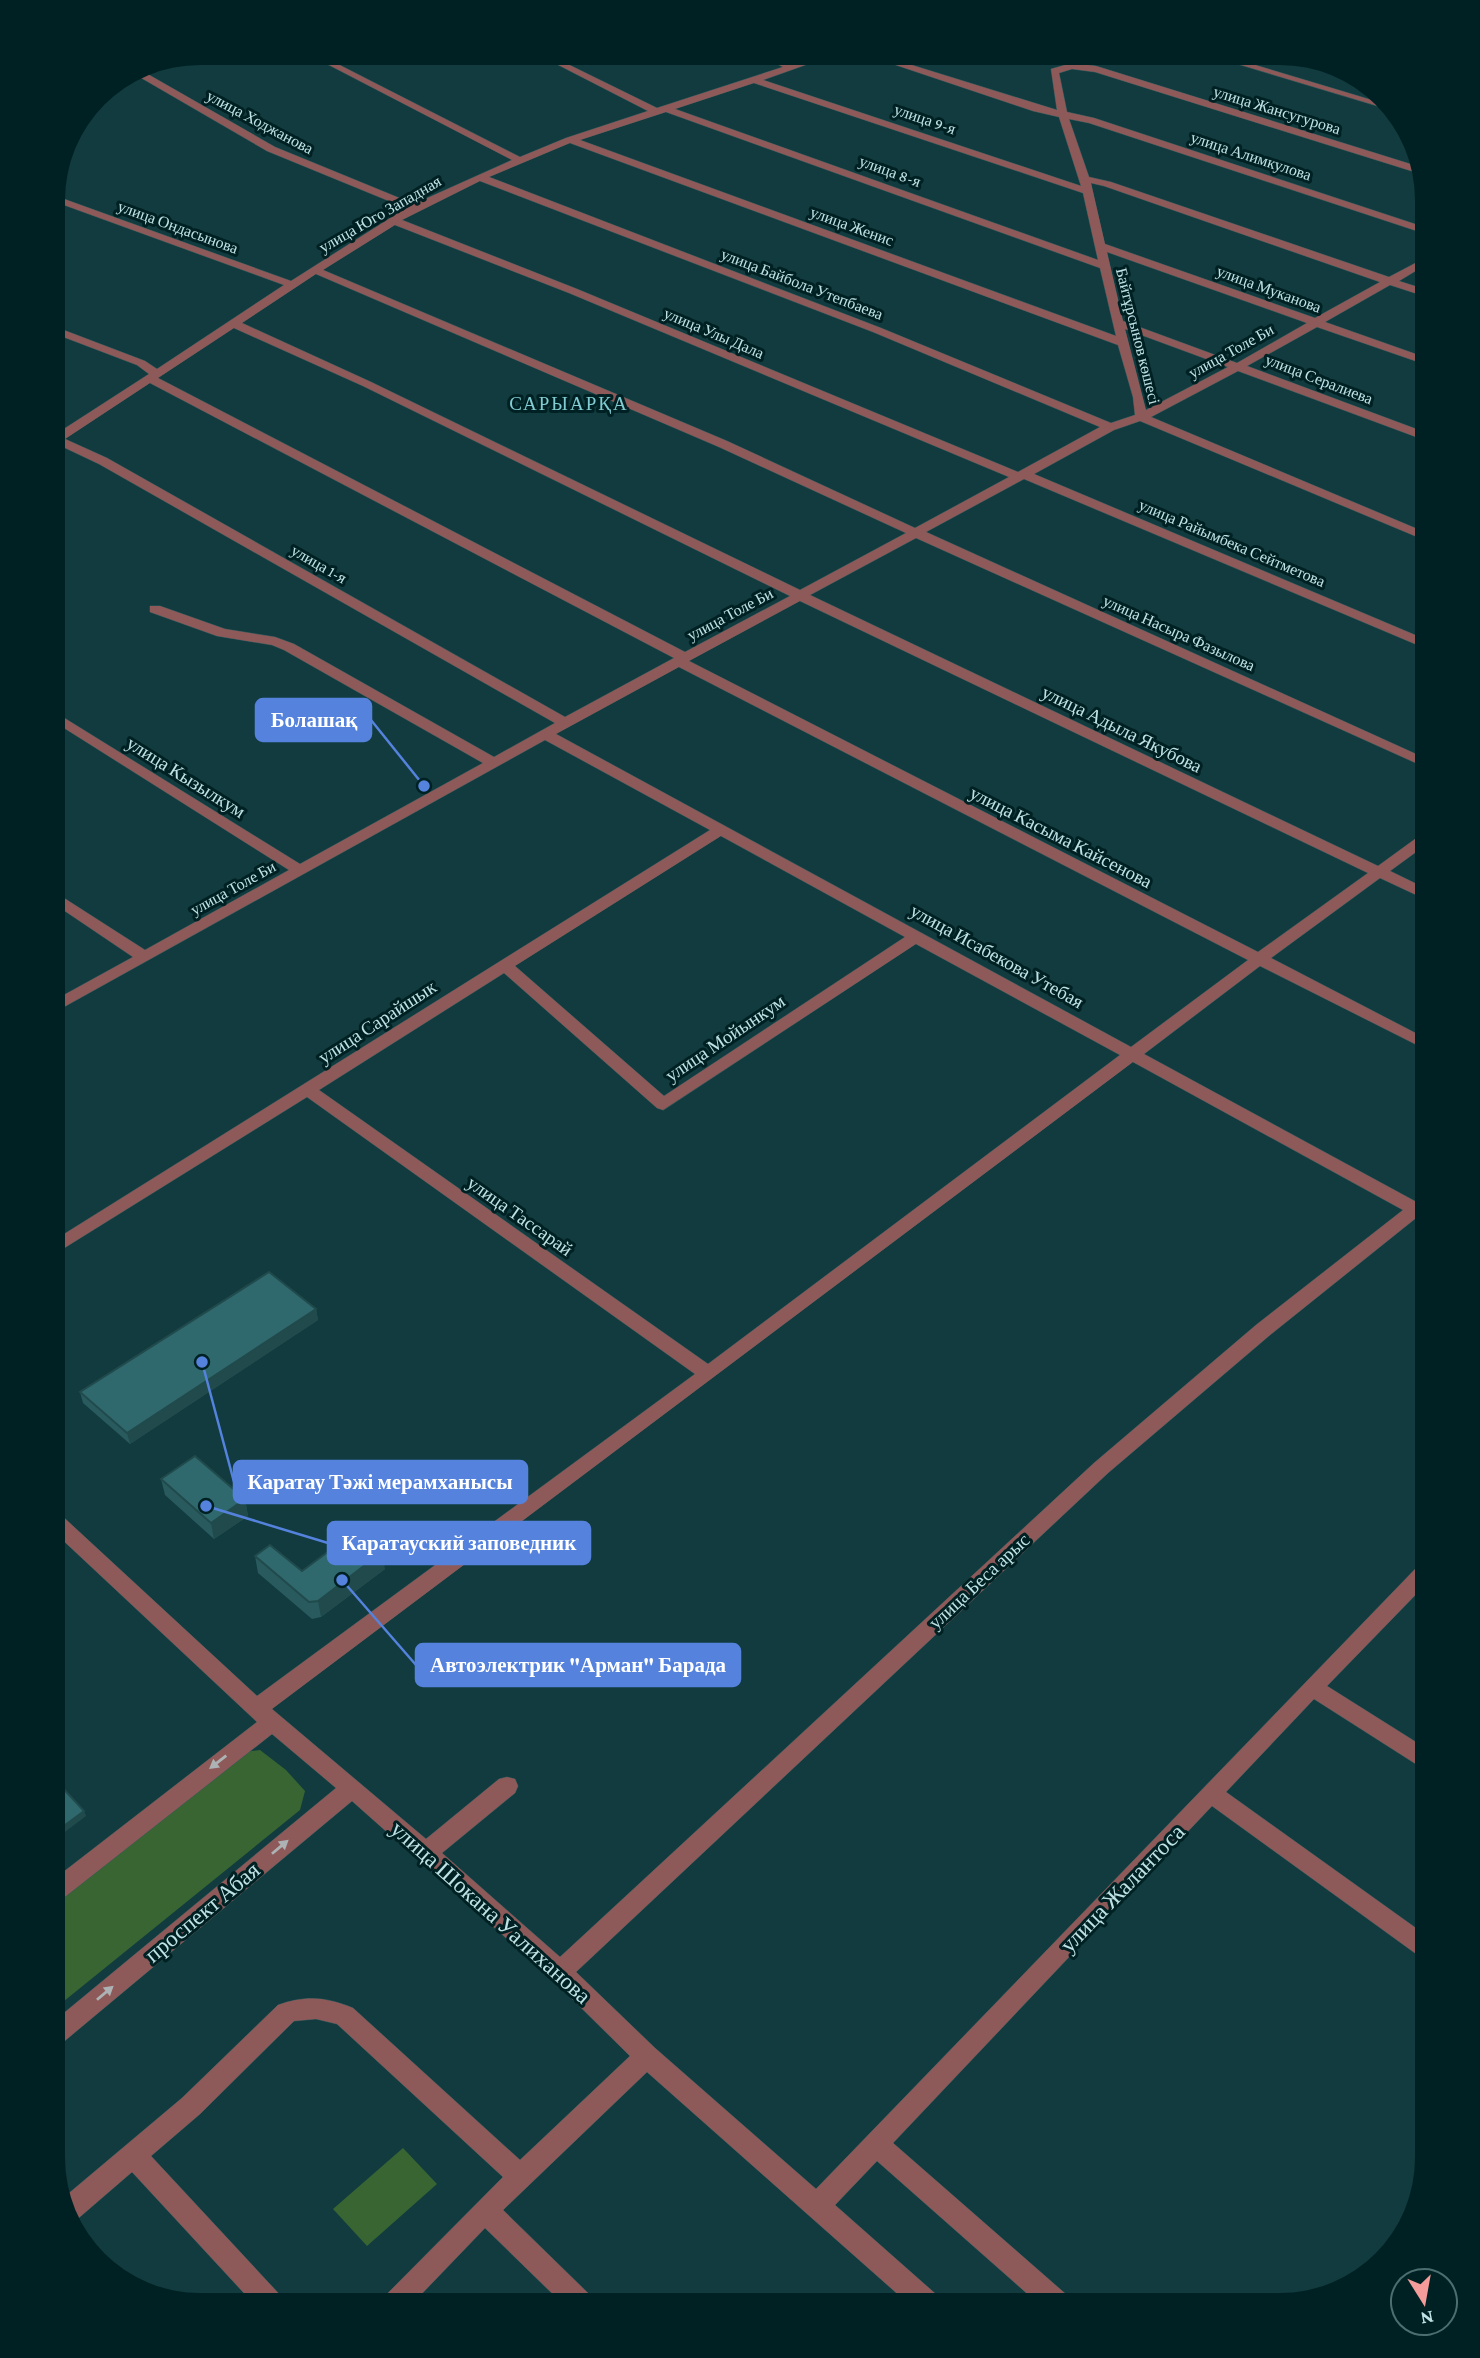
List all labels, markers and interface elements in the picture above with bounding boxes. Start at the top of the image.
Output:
street label: улица Жансугурова [1211,83,1343,138]
street label: улица Ходжанова [203,87,316,158]
street label: улица 9-я [892,101,959,139]
street label: улица Алимкулова [1188,128,1314,185]
street label: улица 8-я [857,152,924,191]
street label: улица Юго Западная [316,172,445,257]
street label: улица Ондасынова [115,197,240,258]
street label: улица Женис [808,203,896,250]
street label: улица Байбола Утепбаева [718,245,885,324]
street label: улица Муканова [1214,262,1324,317]
street label: Байтұрсынов көшесі [1112,266,1163,407]
street label: улица Улы Дала [661,304,767,363]
street label: улица Толе Би [1185,320,1277,382]
street label: улица Сералиева [1262,351,1375,408]
district label: САРЫАРҚА [509,393,629,414]
street label: улица Райымбека Сейтметова [1136,496,1328,591]
street label: улица 1-я [288,541,350,588]
street label: улица Толе Би [684,584,777,645]
street label: улица Насыра Фазылова [1100,592,1258,675]
street label: улица Адыла Якубова [1039,681,1206,777]
callout: Болашақ [256,699,371,741]
text: Болашақ [271,708,358,732]
street label: улица Кызылкум [123,732,249,822]
street label: улица Касыма Кайсенова [967,782,1156,892]
street label: улица Толе Би [187,857,279,919]
street label: улица Исабекова Утебая [907,900,1087,1012]
street label: улица Сарайшык [314,976,441,1068]
street label: улица Мойынкум [661,990,789,1086]
street label: улица Тассарай [463,1172,577,1260]
callout: Каратау Тәжі мерамханысы [234,1461,527,1503]
text: Каратау Тәжі мерамханысы [247,1470,513,1494]
callout: Каратауский заповедник [328,1522,590,1564]
street label: улица Беса арыс [924,1529,1034,1633]
text: Каратауский заповедник [342,1531,577,1555]
callout: Автоэлектрик "Арман" Барада [416,1644,740,1686]
text: Автоэлектрик "Арман" Барада [430,1653,726,1677]
one-way arrow [209,1755,227,1770]
street label: улица Шокана Уалиханова [386,1815,596,2009]
street label: улица Жалантоса [1054,1819,1190,1957]
one-way arrow [271,1840,288,1855]
street label: проспект Абая [139,1856,265,1968]
one-way arrow [96,1985,114,2000]
north arrow [1389,2267,1459,2337]
text: N [1419,2307,1436,2330]

